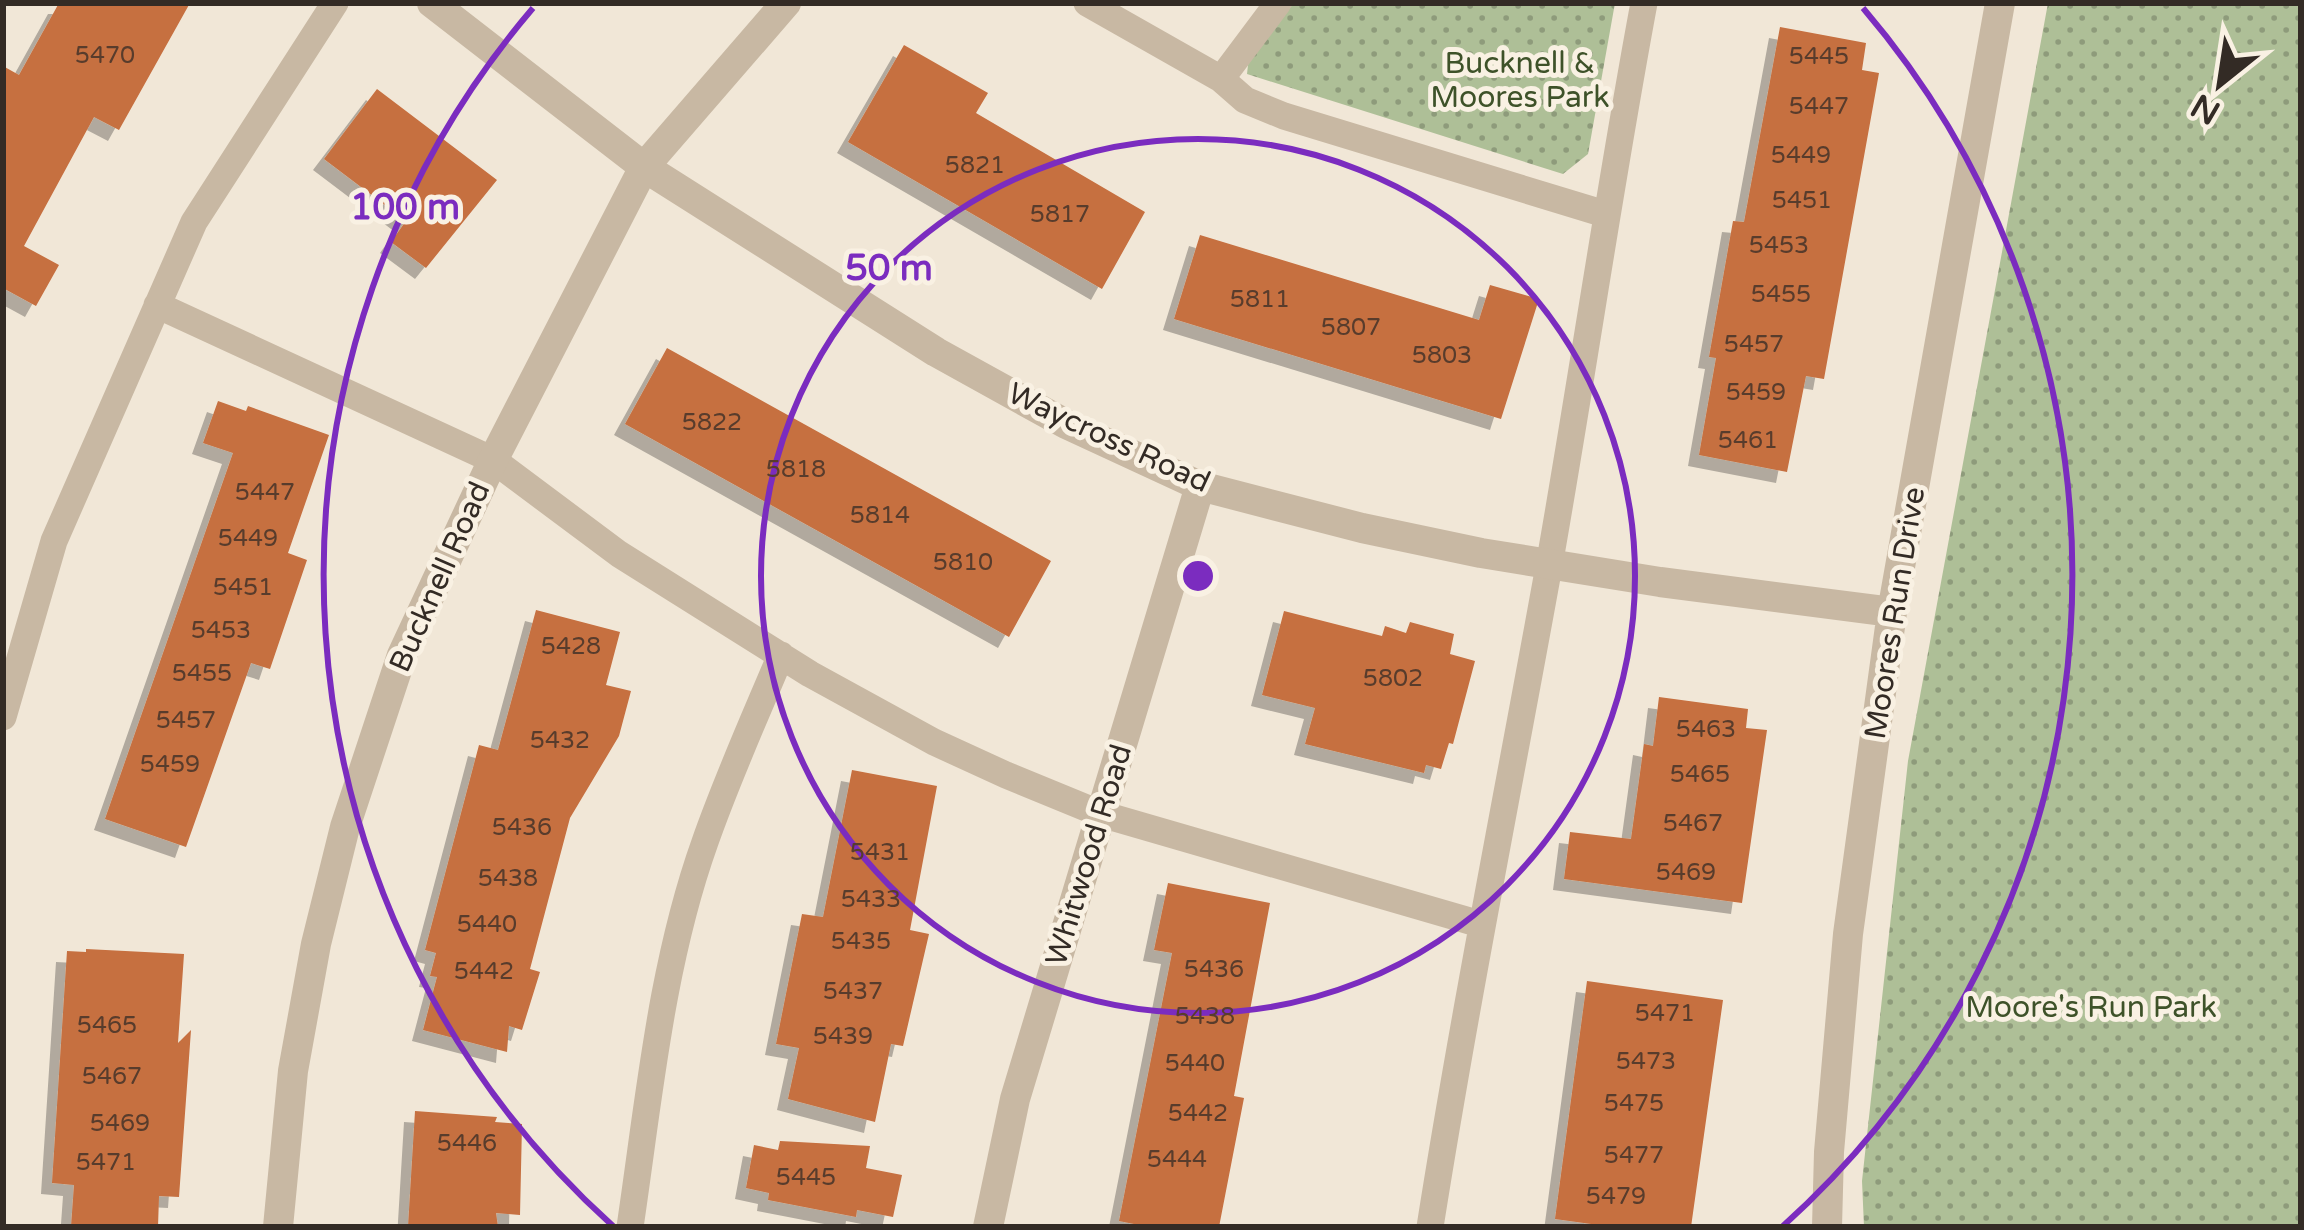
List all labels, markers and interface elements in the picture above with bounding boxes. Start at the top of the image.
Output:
north arrow [2160,24,2280,144]
house number: 5470 [75,41,135,70]
house number: 5445 [1789,42,1849,71]
park label: Bucknell & Moores Park [1430,45,1610,116]
text: N [2185,85,2227,132]
house number: 5447 [1789,92,1849,121]
house number: 5449 [1771,141,1831,170]
house number: 5821 [945,151,1005,180]
text: 100 m [350,186,460,229]
house number: 5451 [1772,186,1832,215]
house number: 5817 [1030,200,1090,229]
house number: 5453 [1749,231,1809,260]
text: 50 m [845,247,933,290]
house number: 5455 [1751,280,1811,309]
house number: 5811 [1230,285,1290,314]
house number: 5807 [1321,313,1381,342]
house number: 5457 [1724,330,1784,359]
house number: 5803 [1412,341,1472,370]
street label: Waycross Road [1002,375,1216,501]
house number: 5459 [1726,378,1786,407]
house number: 5822 [682,408,742,437]
house number: 5461 [1718,426,1778,455]
house number: 5818 [766,455,826,484]
street label: Bucknell Road [381,476,499,678]
house number: 5447 [235,478,295,507]
street label: Moores Run Drive [1857,484,1933,742]
house number: 5814 [850,501,910,530]
house number: 5449 [218,524,278,553]
house number: 5810 [933,548,993,577]
centre of rings [1177,555,1219,597]
house number: 5451 [213,573,273,602]
house number: 5453 [191,616,251,645]
house number: 5428 [541,632,601,661]
house number: 5455 [172,659,232,688]
house number: 5802 [1363,664,1423,693]
house number: 5457 [156,706,216,735]
house number: 5463 [1676,715,1736,744]
house number: 5432 [530,726,590,755]
street label: Whitwood Road [1038,740,1140,970]
house number: 5459 [140,750,200,779]
house number: 5465 [1670,760,1730,789]
house number: 5467 [1663,809,1723,838]
house number: 5436 [492,813,552,842]
house number: 5431 [850,838,910,867]
house number: 5469 [1656,858,1716,887]
house number: 5438 [478,864,538,893]
house number: 5433 [841,885,901,914]
house number: 5440 [457,910,517,939]
house number: 5435 [831,927,891,956]
house number: 5436 [1184,955,1244,984]
house number: 5442 [454,957,514,986]
house number: 5437 [823,977,883,1006]
park label: Moore's Run Park [1965,989,2217,1026]
house number: 5471 [1635,999,1695,1028]
house number: 5438 [1175,1002,1235,1031]
house number: 5465 [77,1011,137,1040]
house number: 5439 [813,1022,873,1051]
house number: 5473 [1616,1047,1676,1076]
house number: 5440 [1165,1049,1225,1078]
house number: 5467 [82,1062,142,1091]
house number: 5475 [1604,1089,1664,1118]
house number: 5442 [1168,1099,1228,1128]
house number: 5469 [90,1109,150,1138]
house number: 5446 [437,1129,497,1158]
house number: 5477 [1604,1141,1664,1170]
house number: 5444 [1147,1145,1207,1174]
house number: 5471 [76,1148,136,1177]
house number: 5445 [776,1163,836,1192]
house number: 5479 [1586,1182,1646,1211]

